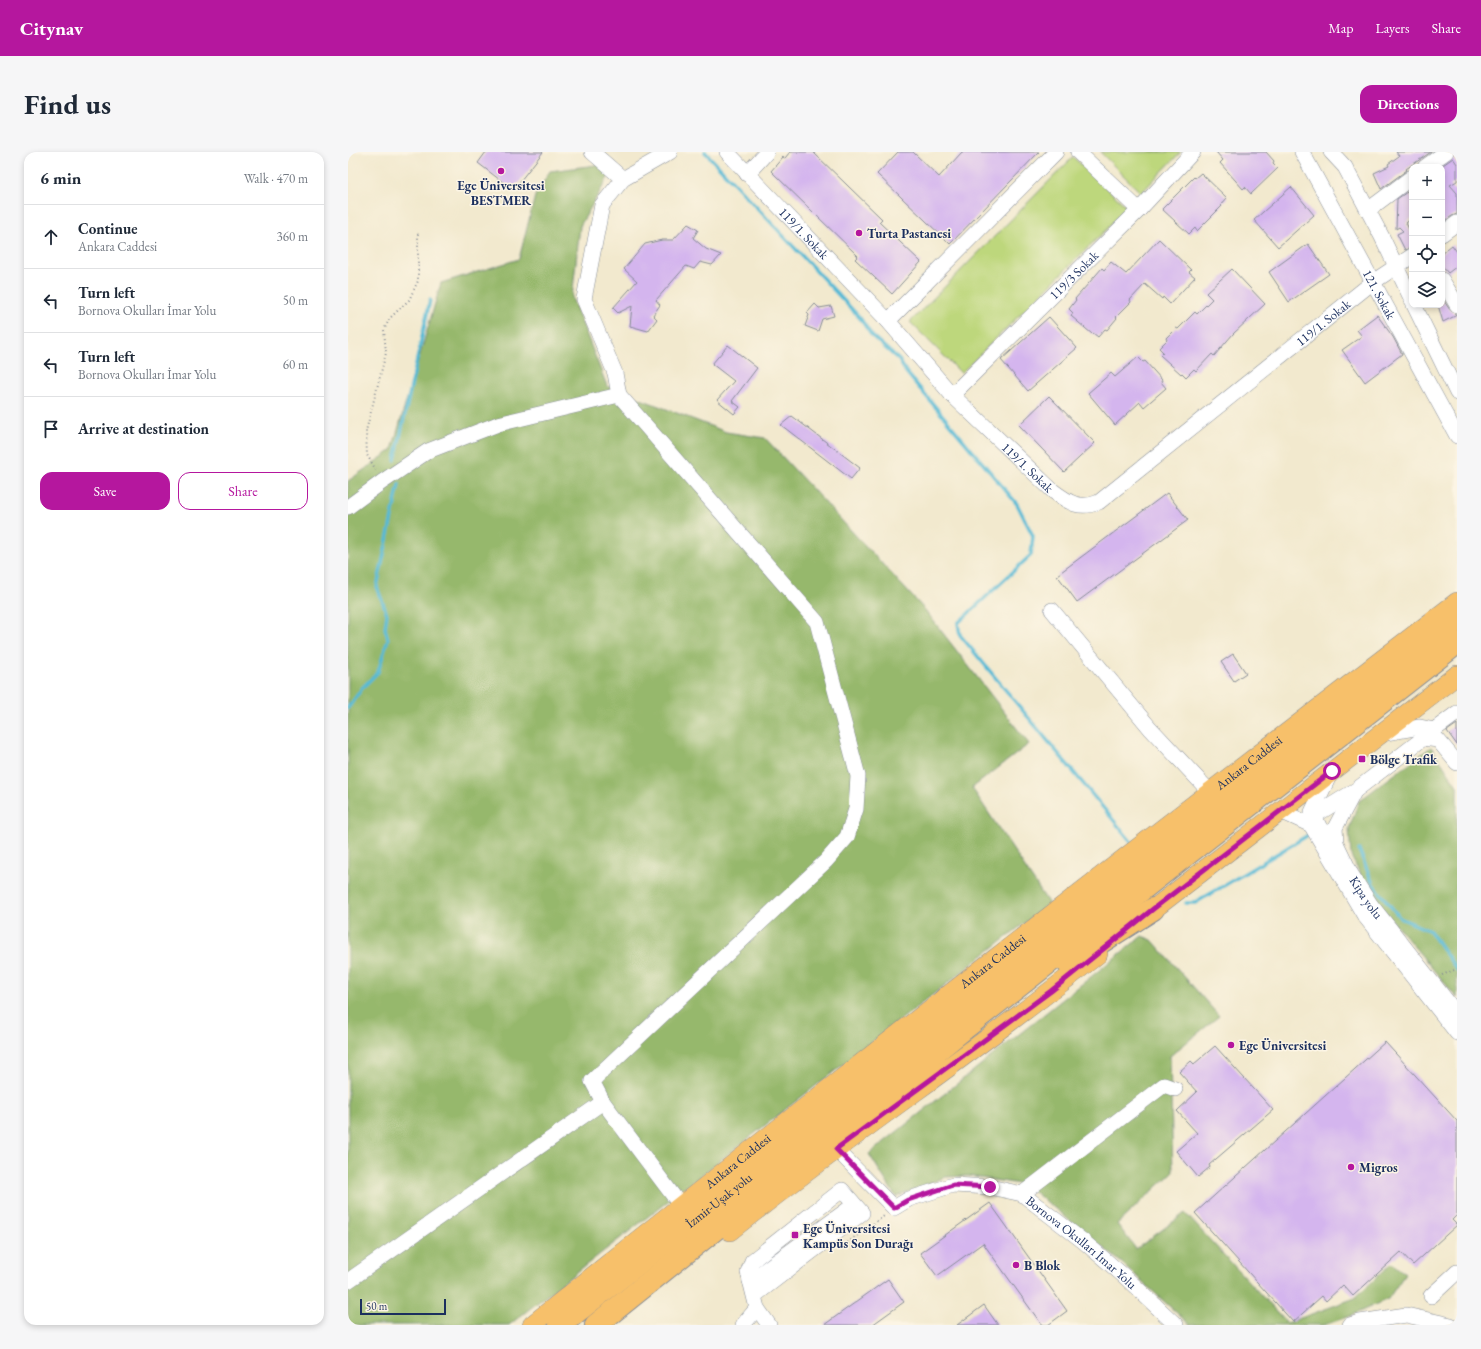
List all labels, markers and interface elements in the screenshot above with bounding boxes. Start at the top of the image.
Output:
text: Citynav [20,16,83,41]
text: Map [1328,19,1353,37]
text: Layers [1375,19,1410,37]
text: Share [1432,19,1461,37]
button: Directions [1360,85,1457,123]
text: Find us [24,86,111,122]
map controls [1409,164,1445,308]
button: + [1409,164,1445,200]
marker: Ege Üniversitesi BESTMER [496,166,506,176]
text: 6 min [40,167,81,189]
text: Walk · 470 m [244,170,308,187]
place label: Ege Üniversitesi BESTMER [457,177,545,209]
button: − [1409,200,1445,236]
street label: 119/1. Sokak [776,204,834,263]
text: Continue [78,219,138,238]
place label: Turta Pastanesi [867,225,951,242]
icon: ahead [40,226,62,248]
text: 360 m [277,228,308,245]
marker: Turta Pastanesi [854,228,864,238]
button: locate [1409,236,1445,272]
text: Ankara Caddesi [78,238,157,255]
street label: 119/3 Sokak [1045,246,1102,303]
street label: 121. Sokak [1359,266,1400,323]
button: layers [1409,272,1445,308]
text: Turn left [78,283,135,302]
icon: left [40,290,62,312]
text: 50 m [283,292,308,309]
street label: 119/1. Sokak [1292,295,1354,349]
text: Bornova Okulları İmar Yolu [78,302,216,319]
text: Turn left [78,347,135,366]
icon: left [40,354,62,376]
text: 60 m [283,356,308,373]
text: Bornova Okulları İmar Yolu [78,366,216,383]
icon: arrive [40,418,62,440]
text: Arrive at destination [78,419,209,438]
street label: 119/1. Sokak [998,438,1058,497]
button: Save [40,472,170,510]
button: Share [178,472,308,510]
street label: Ankara Caddesi [1211,731,1285,794]
place label: Bölge Trafik [1370,751,1438,768]
marker: Bölge Trafik [1357,754,1367,764]
route start [1323,762,1341,780]
street label: Kipa yolu [1346,873,1387,922]
street label: Ankara Caddesi [955,930,1029,992]
place label: Ege Üniversitesi [1239,1037,1326,1054]
marker: Ege Üniversitesi [1226,1040,1236,1050]
street label: Ankara Caddesi [700,1130,774,1193]
place label: Migros [1359,1159,1398,1176]
marker: Migros [1346,1162,1356,1172]
street label: İzmir-Uşak yolu [682,1168,755,1231]
route end [981,1178,999,1196]
street label: Bornova Okulları İmar Yolu [1023,1192,1141,1293]
place label: Ege Üniversitesi Kampüs Son Durağı [803,1220,913,1252]
marker: Ege Üniversitesi Kampüs Son Durağı [790,1230,800,1240]
place label: B Blok [1024,1257,1061,1274]
marker: B Blok [1011,1260,1021,1270]
scale bar [360,1297,446,1316]
text: 50 m [366,1299,387,1313]

